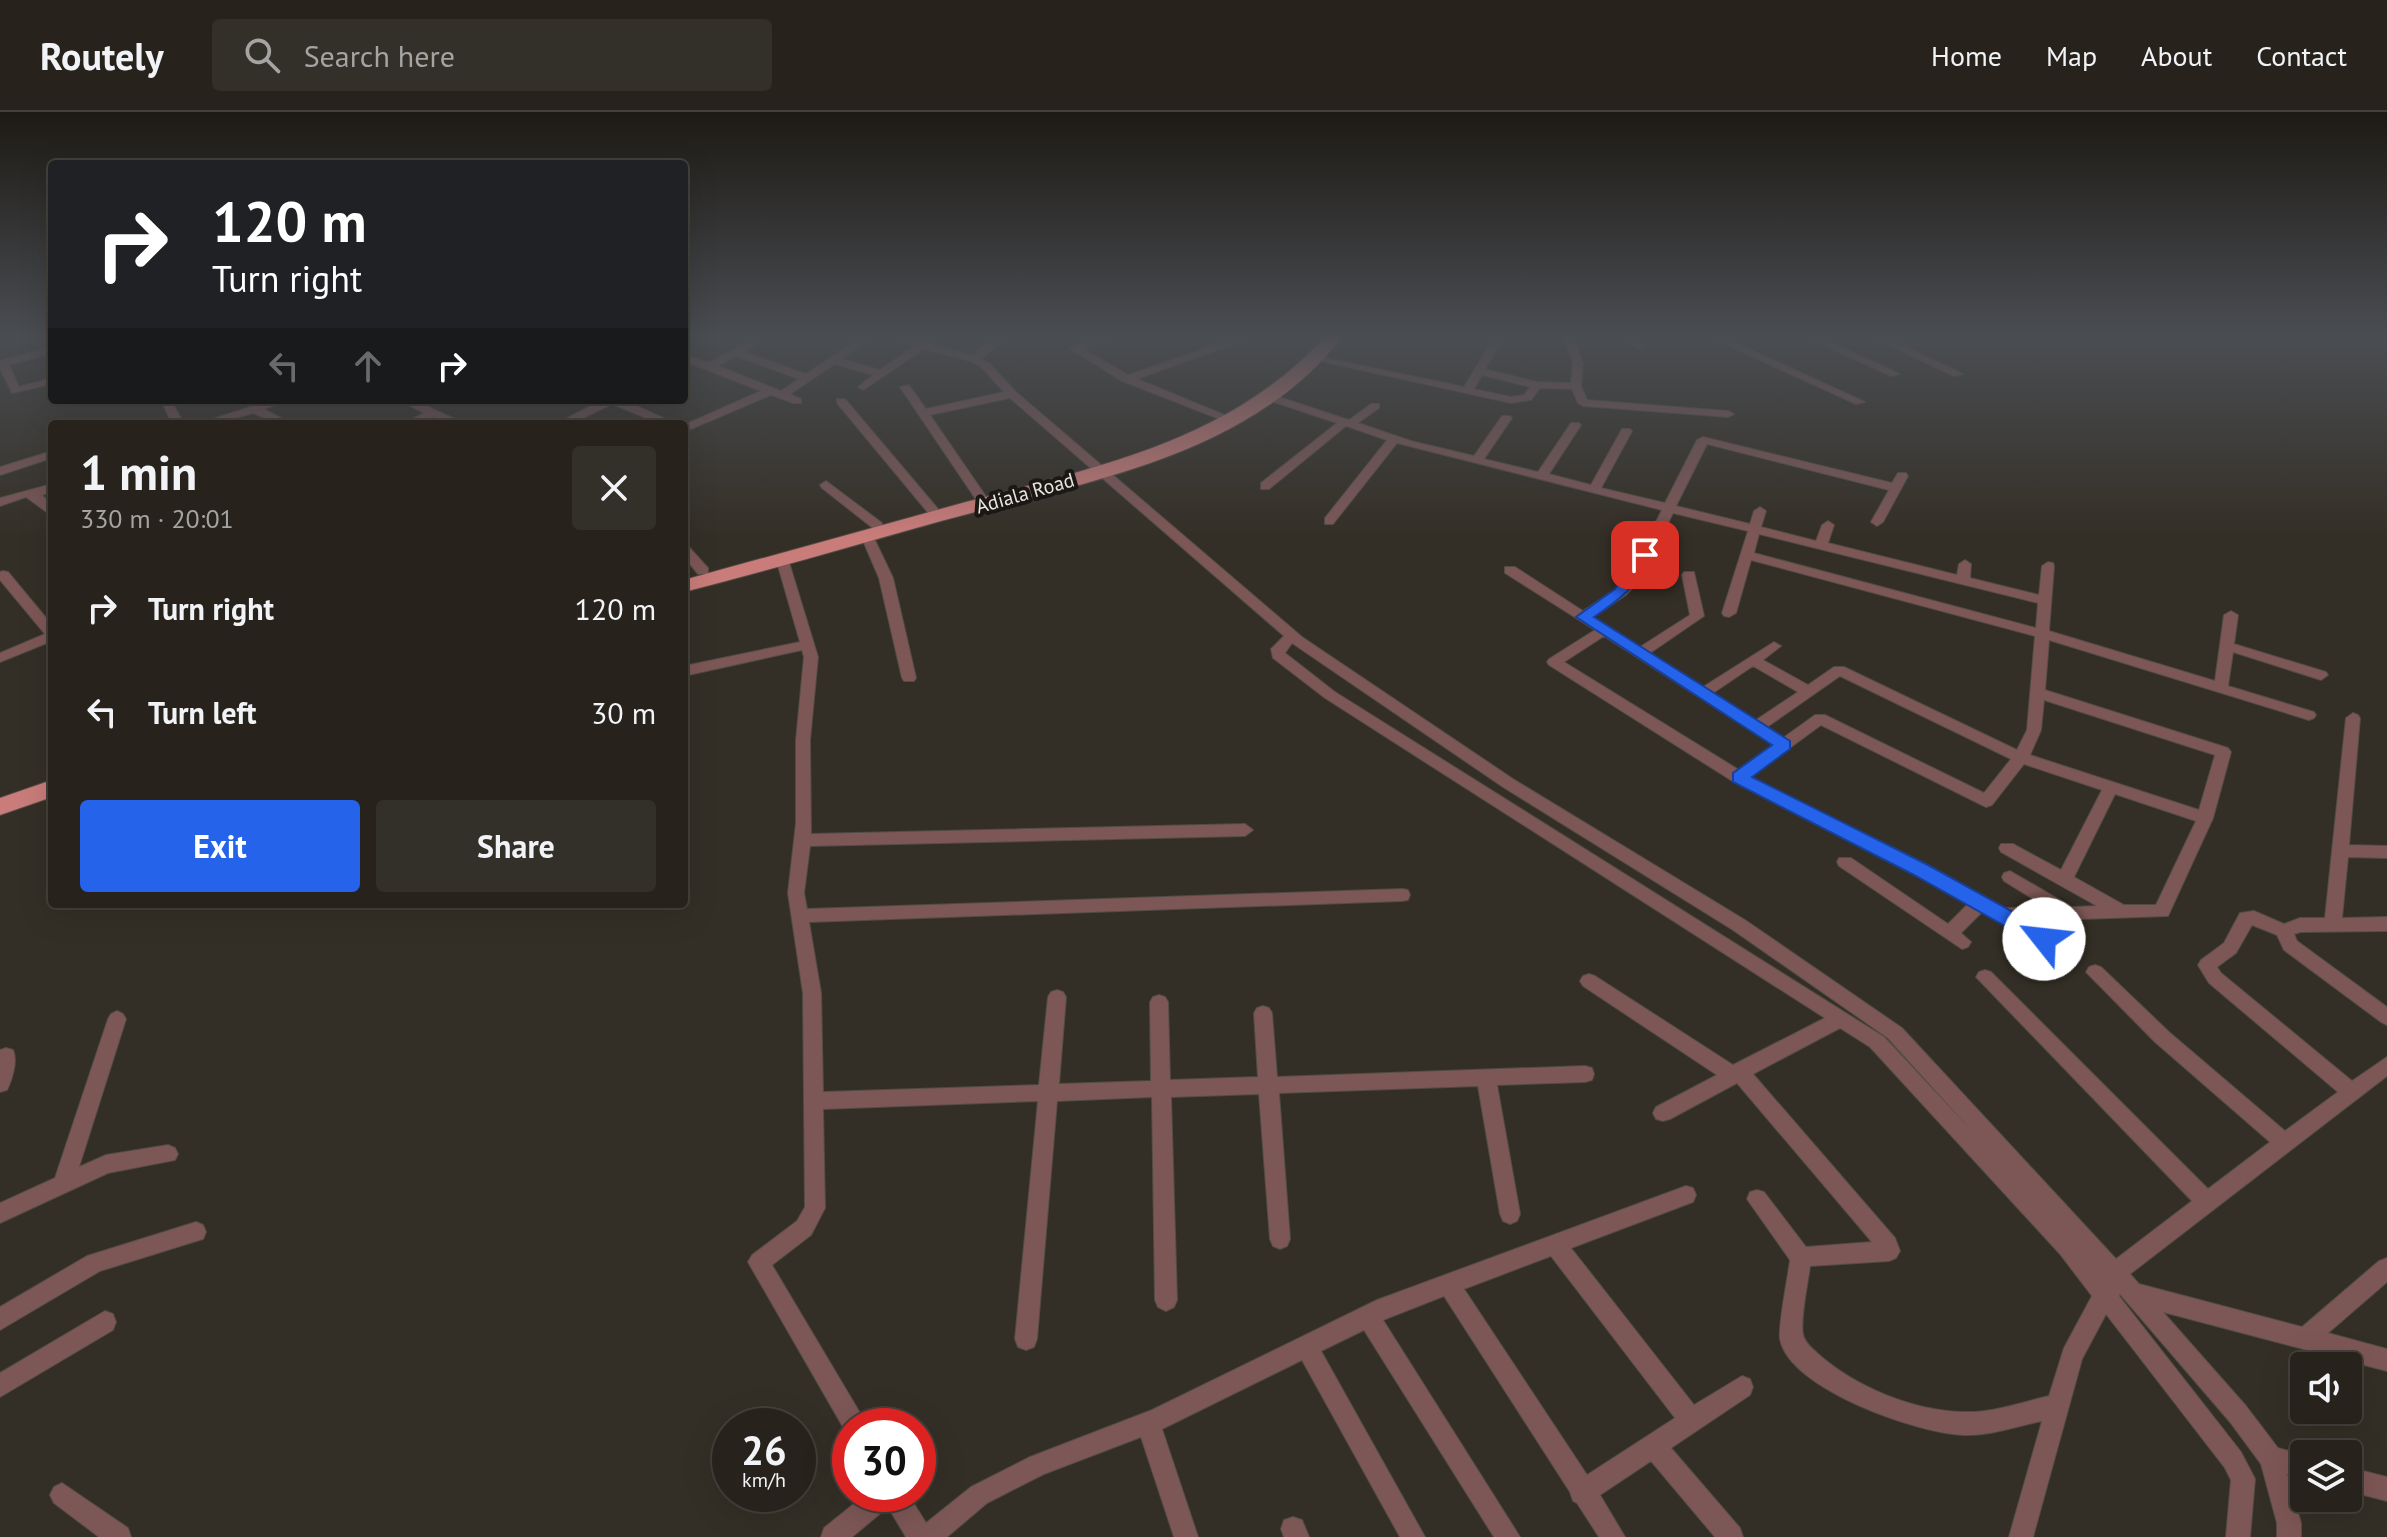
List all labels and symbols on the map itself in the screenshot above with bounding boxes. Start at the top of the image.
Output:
street label: Adiala Road [973,467,1077,519]
pin [1611,521,1679,589]
position arrow [2002,897,2086,981]
speed limit sign: 30 [832,1408,936,1512]

